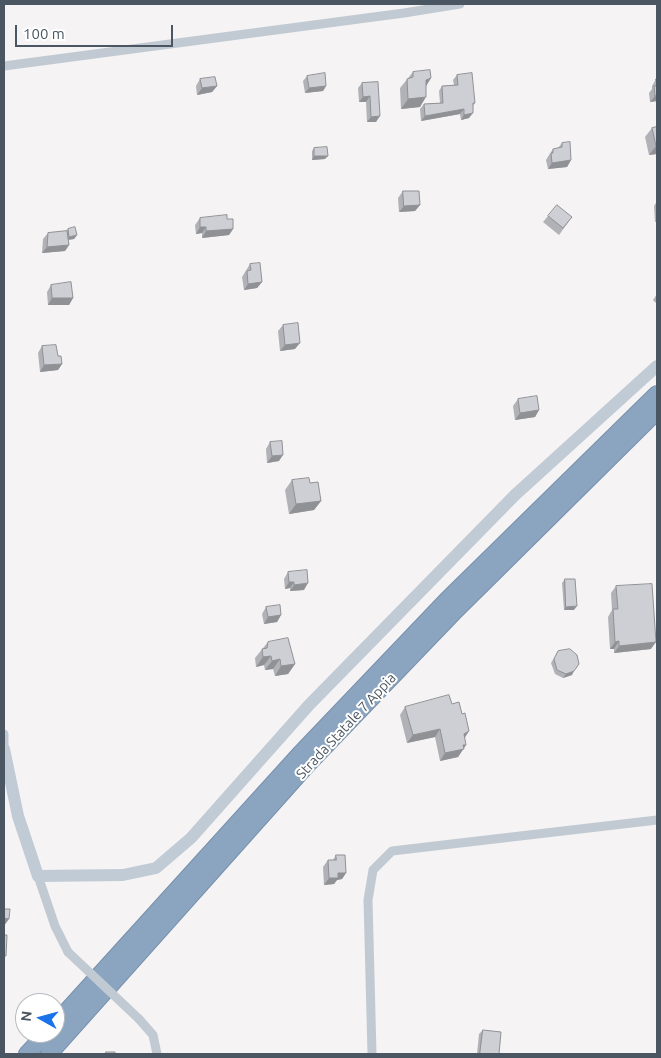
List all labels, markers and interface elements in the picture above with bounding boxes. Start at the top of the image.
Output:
scale bar [18,15,175,47]
text: 100 m [23,25,65,42]
street label: Strada Statale 7 Appia [293,670,399,782]
north arrow [15,993,65,1043]
text: N [18,1010,35,1022]

